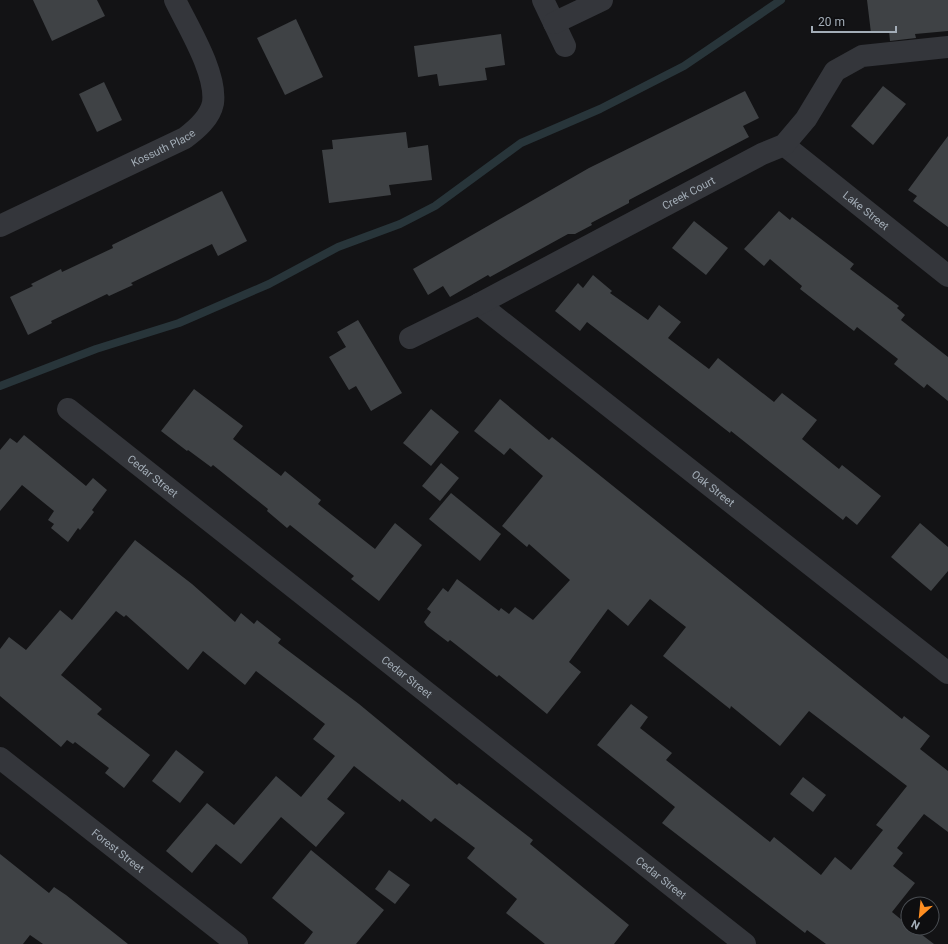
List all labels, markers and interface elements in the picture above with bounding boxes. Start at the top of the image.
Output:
scale bar [812,8,896,34]
text: 20 m [818,15,845,29]
street label: Kossuth Place [129,126,198,169]
street label: Creek Court [660,173,717,212]
street label: Lake Street [840,188,892,233]
street label: Cedar Street [125,452,181,500]
street label: Oak Street [689,467,738,509]
street label: Cedar Street [379,653,435,701]
street label: Forest Street [89,826,147,875]
street label: Cedar Street [633,854,689,902]
north arrow [900,896,940,936]
text: N [909,917,922,932]

